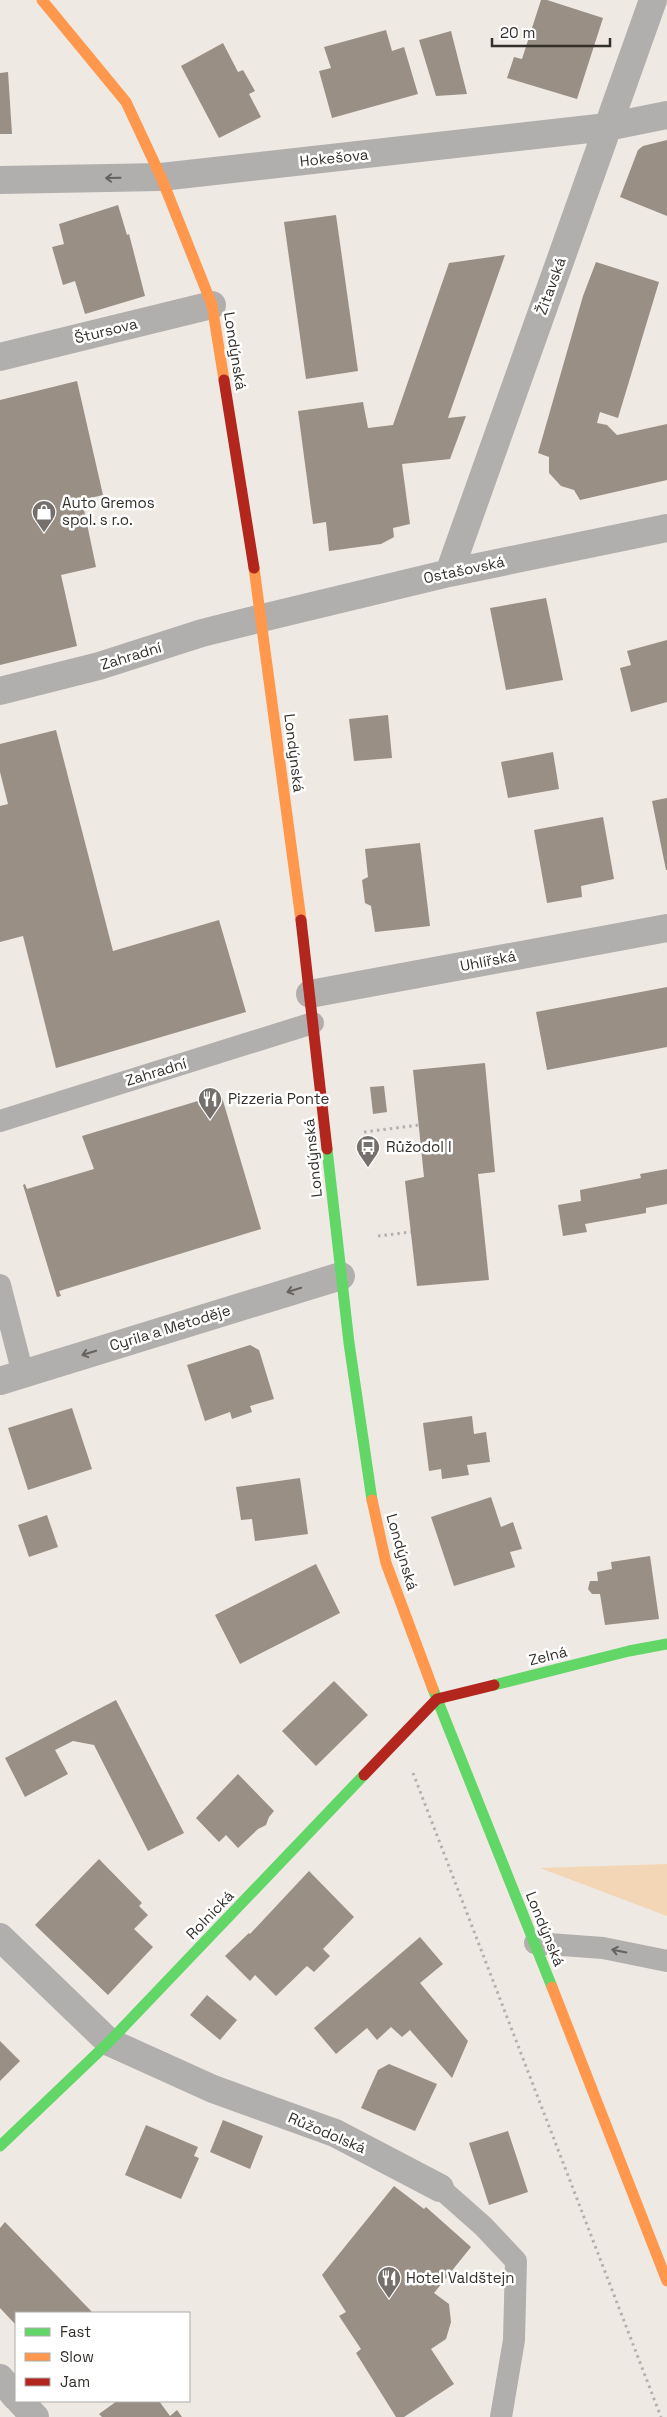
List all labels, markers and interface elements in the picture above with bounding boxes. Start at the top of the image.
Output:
scale bar [492,15,610,47]
text: 20 m [500,23,535,42]
street label: Hokešova [299,144,370,171]
one-way arrow [105,173,121,182]
street label: Žitavská [531,254,570,317]
street label: Londýnská [220,310,251,392]
street label: Štursova [72,313,140,347]
place label: Auto Gremos spol. s r.o. [62,493,155,529]
shop icon: Auto Gremos spol. s r.o. [31,499,57,533]
street label: Ostašovská [422,552,507,587]
street label: Zahradní [98,637,164,674]
street label: Londýnská [280,713,309,794]
street label: Uhlířská [458,946,518,975]
street label: Zahradní [123,1053,189,1090]
restaurant icon: Pizzeria Ponte [197,1086,223,1120]
place label: Pizzeria Ponte [228,1089,329,1108]
street label: Londýnská [299,1117,326,1198]
bus stop icon: Růžodol I [355,1134,381,1168]
place label: Růžodol I [386,1137,452,1156]
one-way arrow [287,1285,303,1295]
street label: Cyrila a Metoděje [107,1300,233,1355]
one-way arrow [81,1349,97,1359]
street label: Londýnská [382,1511,423,1593]
street label: Zelná [527,1642,569,1669]
street label: Rolnická [182,1886,238,1943]
street label: Londýnská [522,1889,569,1969]
one-way arrow [612,1946,628,1956]
street label: Růžodolská [286,2108,369,2158]
restaurant icon: Hotel Valdštejn [376,2265,402,2299]
place label: Hotel Valdštejn [406,2268,515,2287]
legend [15,2312,190,2402]
text: Fast [60,2322,91,2341]
text: Slow [60,2347,94,2366]
text: Jam [60,2372,90,2391]

